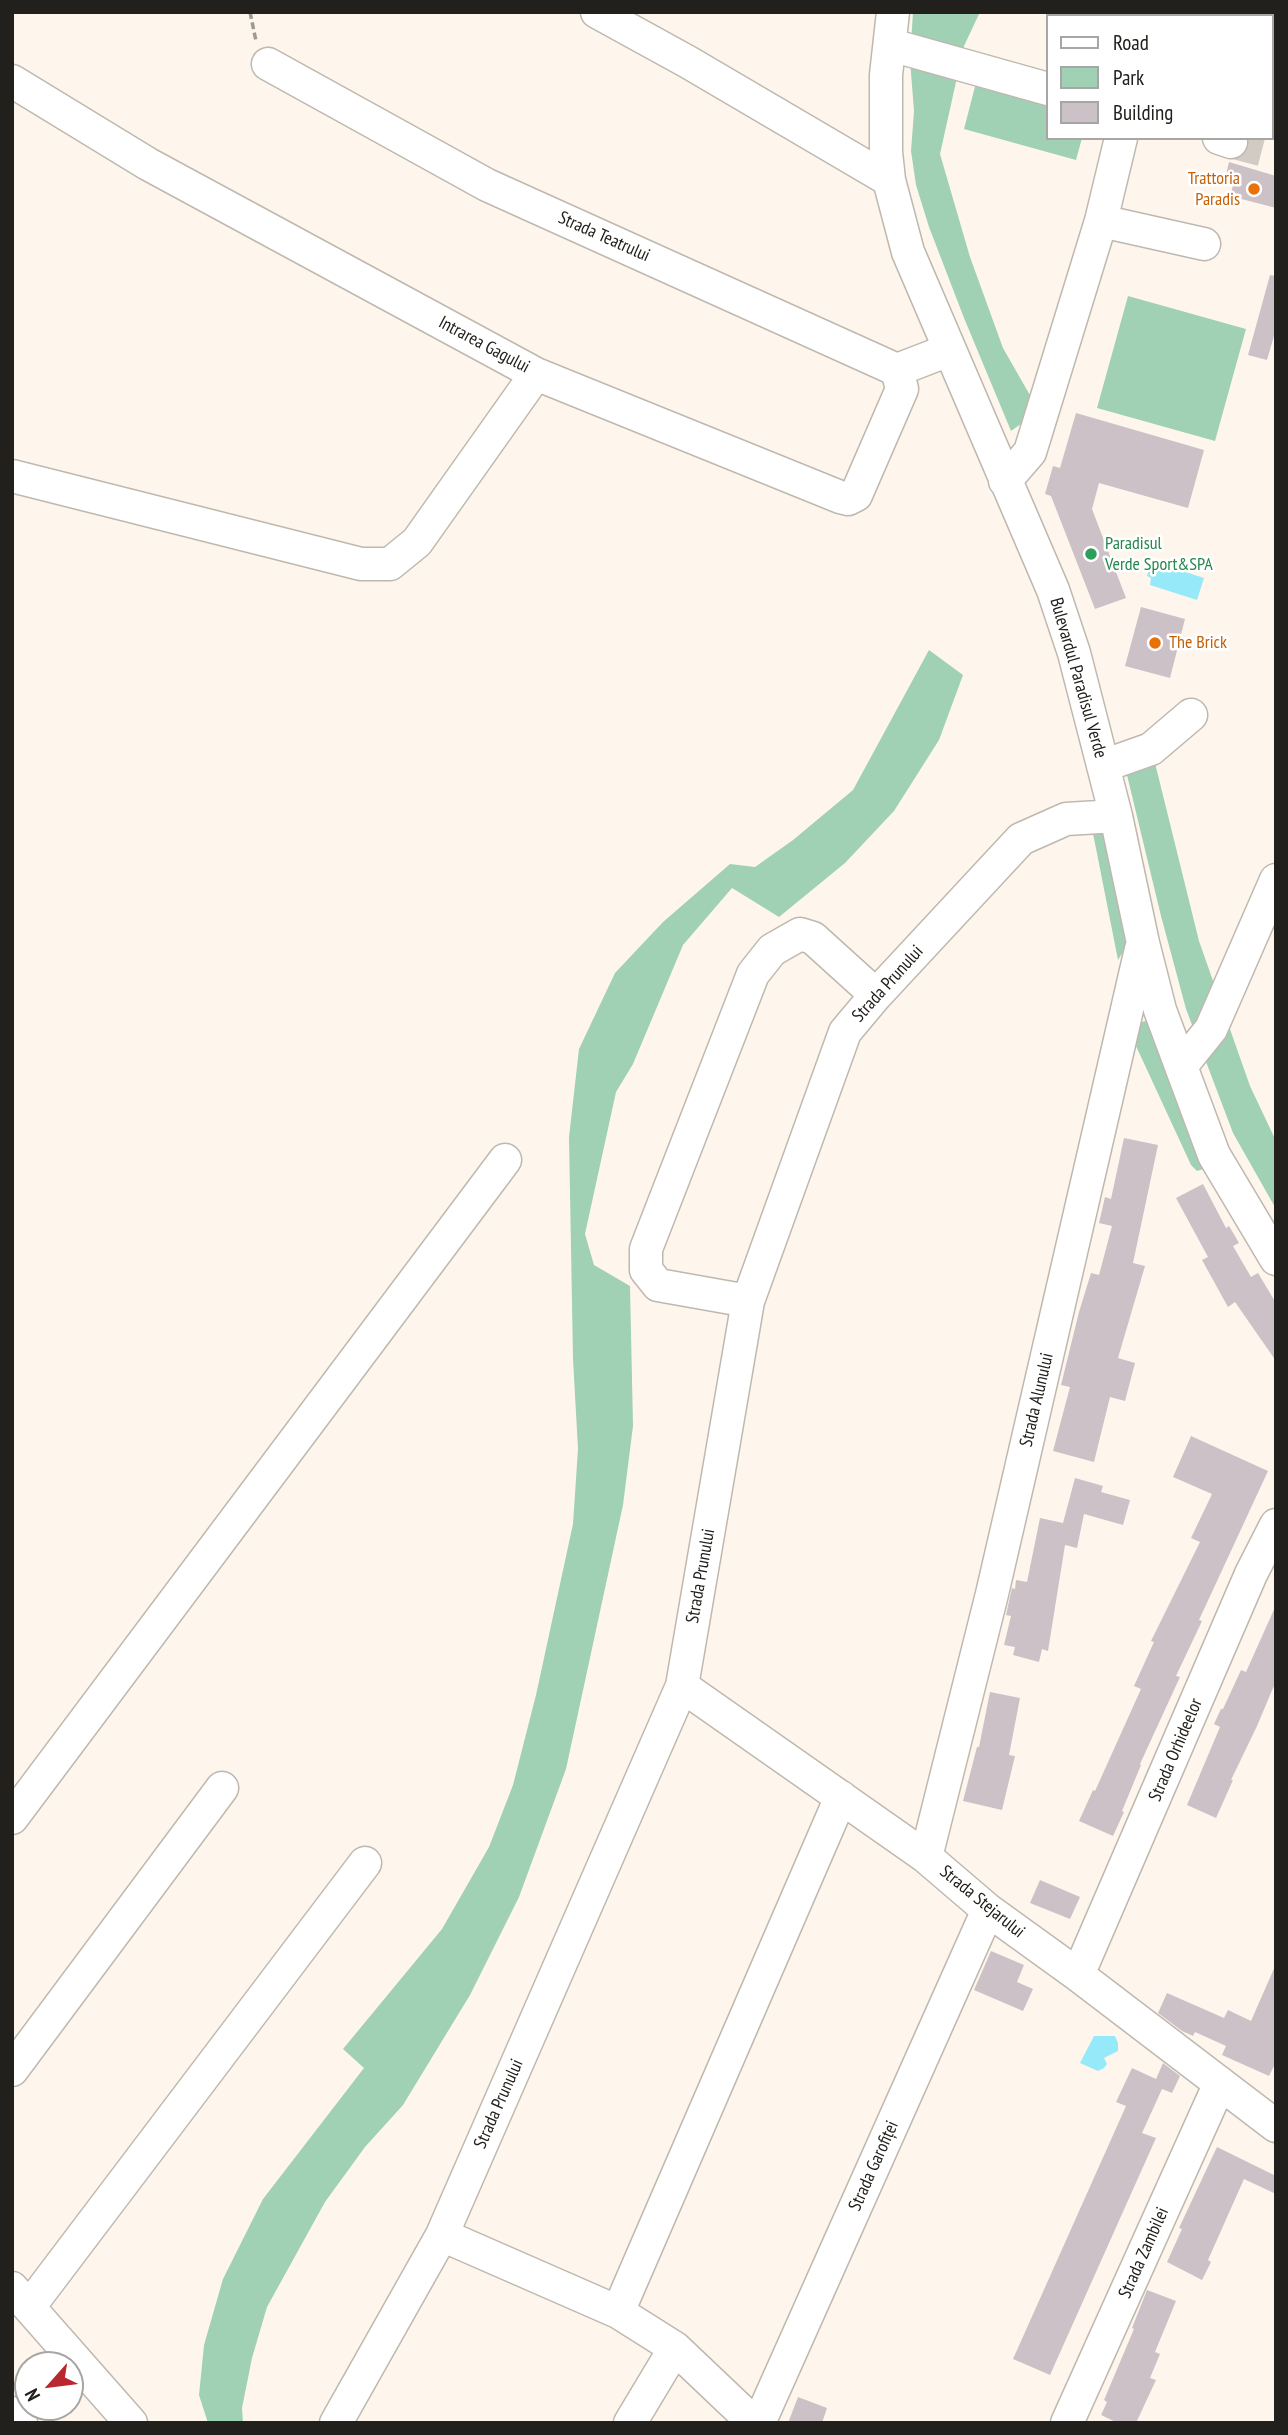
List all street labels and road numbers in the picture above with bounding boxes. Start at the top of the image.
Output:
street label: Strada Teatrului [555,207,653,267]
street label: Intrarea Gagului [435,312,533,378]
street label: Bulevardul Paradisul Verde [1045,595,1111,761]
street label: Strada Prunului [848,941,928,1027]
street label: Strada Alunului [1016,1351,1058,1449]
street label: Strada Prunului [682,1527,720,1625]
street label: Strada Orhideelor [1145,1695,1207,1805]
street label: Strada Stejarului [935,1861,1029,1943]
street label: Strada Prunului [470,2056,528,2152]
street label: Strada Garofiței [845,2118,903,2214]
street label: Strada Zambilei [1114,2204,1174,2302]

